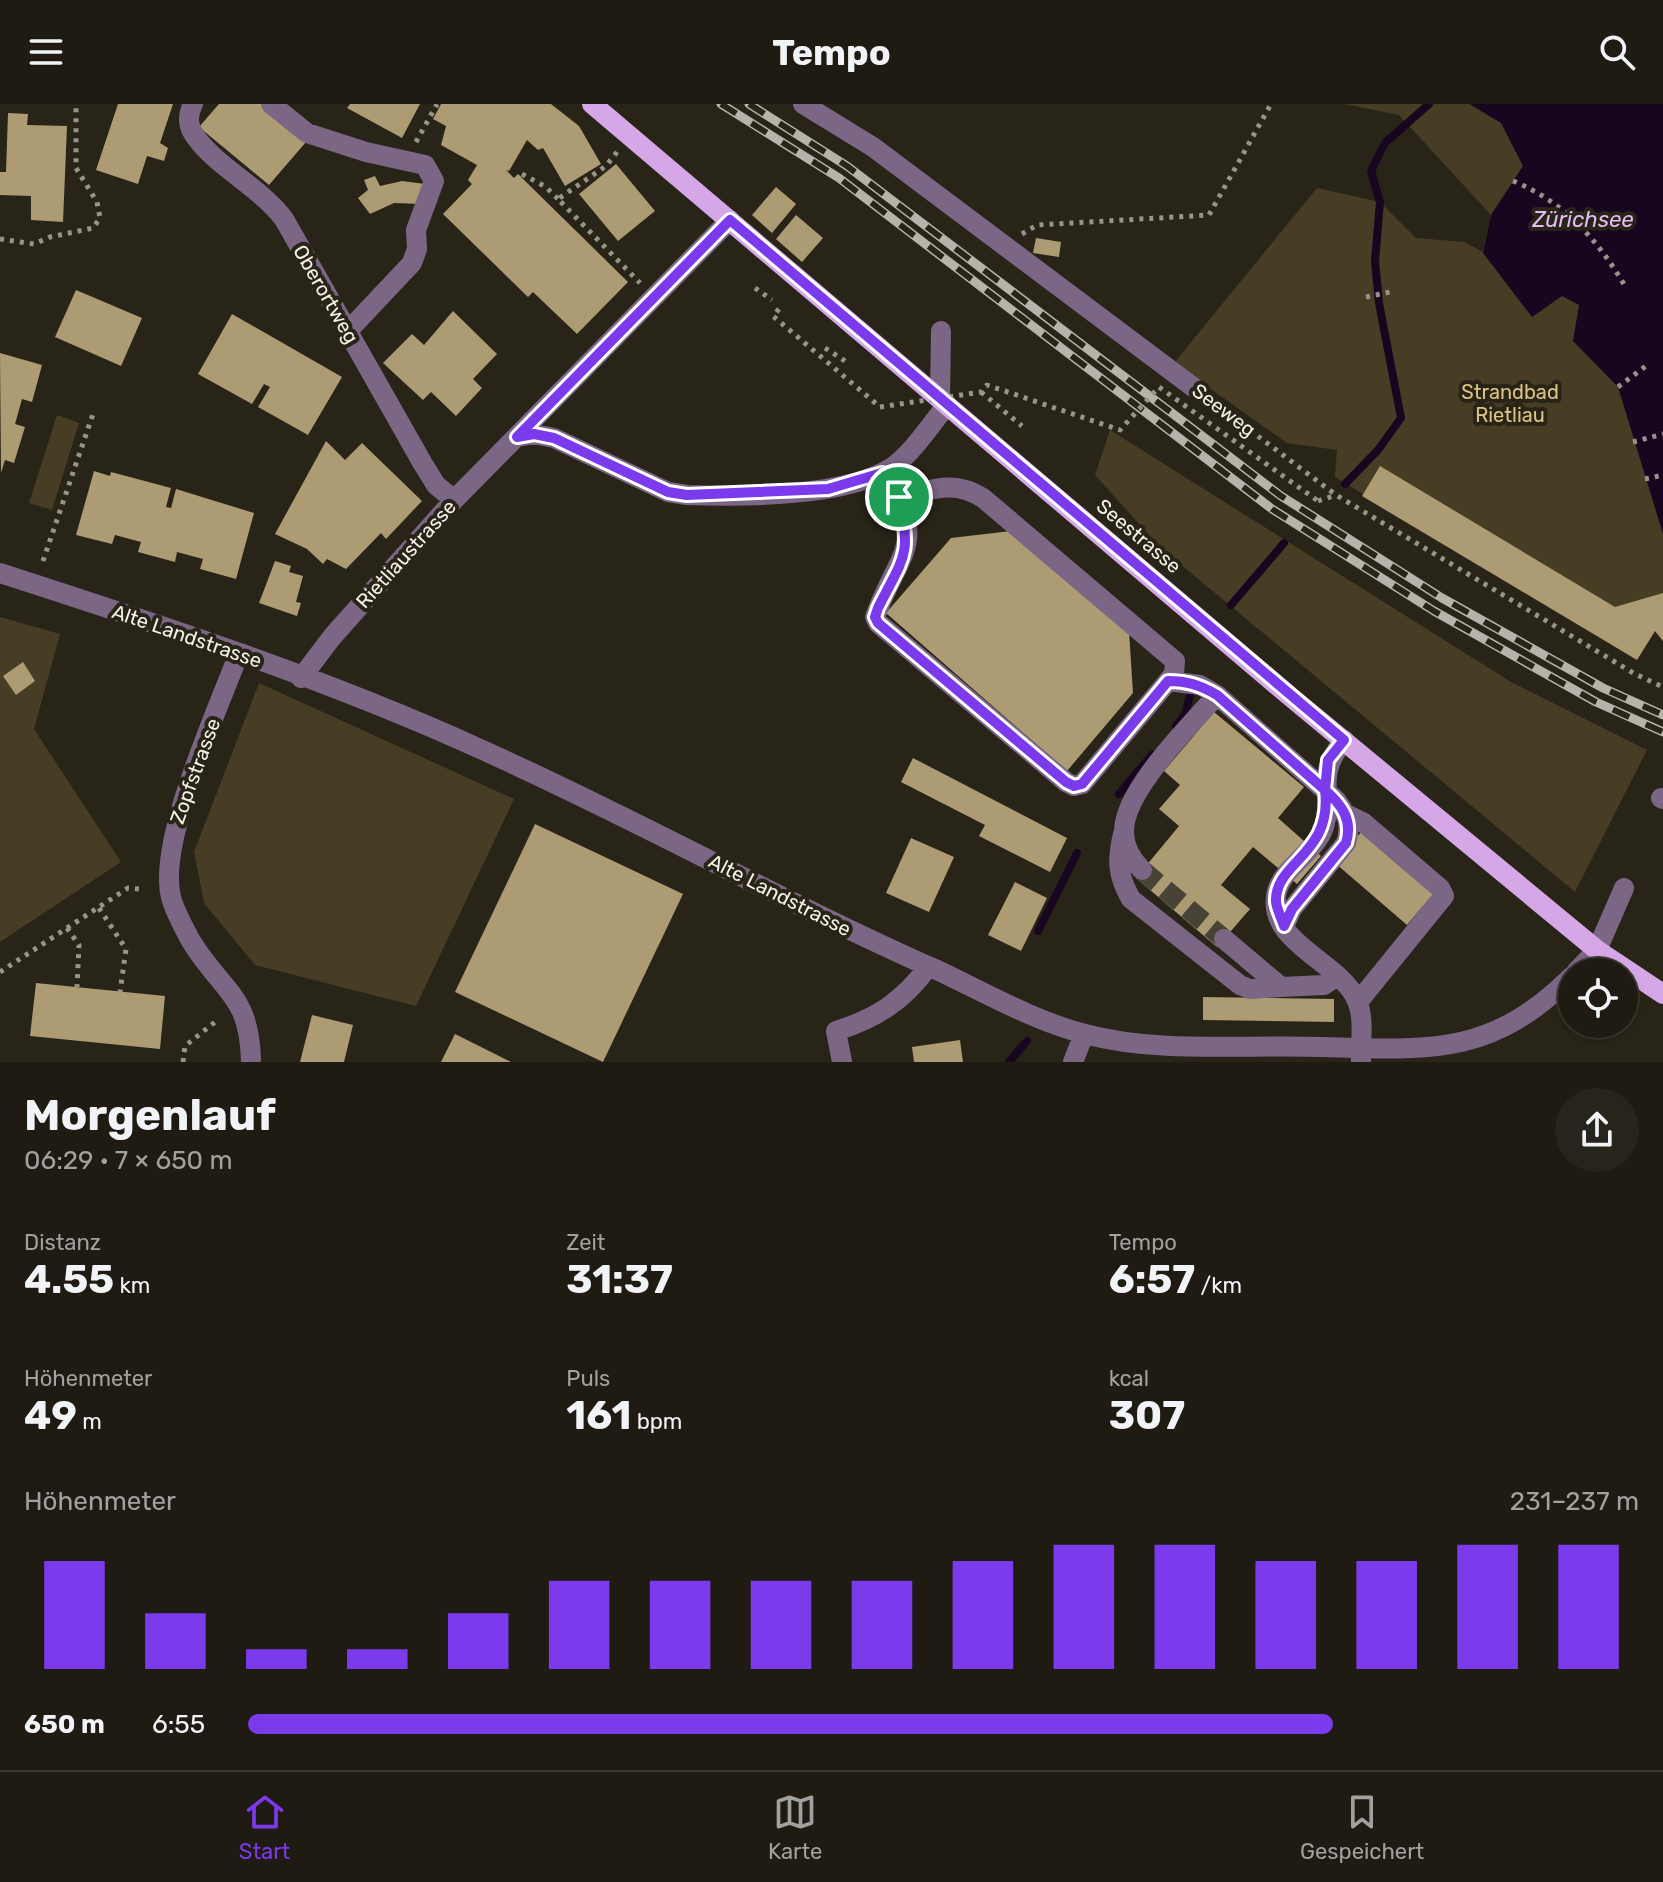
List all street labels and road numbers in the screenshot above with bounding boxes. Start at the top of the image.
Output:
street label: Oberortweg [288,240,364,348]
street label: Seeweg [1187,378,1261,442]
street label: Seestrasse [1092,494,1186,578]
street label: Rietliaustrasse [351,495,461,613]
street label: Alte Landstrasse [109,599,265,673]
street label: Zopfstrasse [165,715,225,827]
street label: Alte Landstrasse [705,849,855,941]

